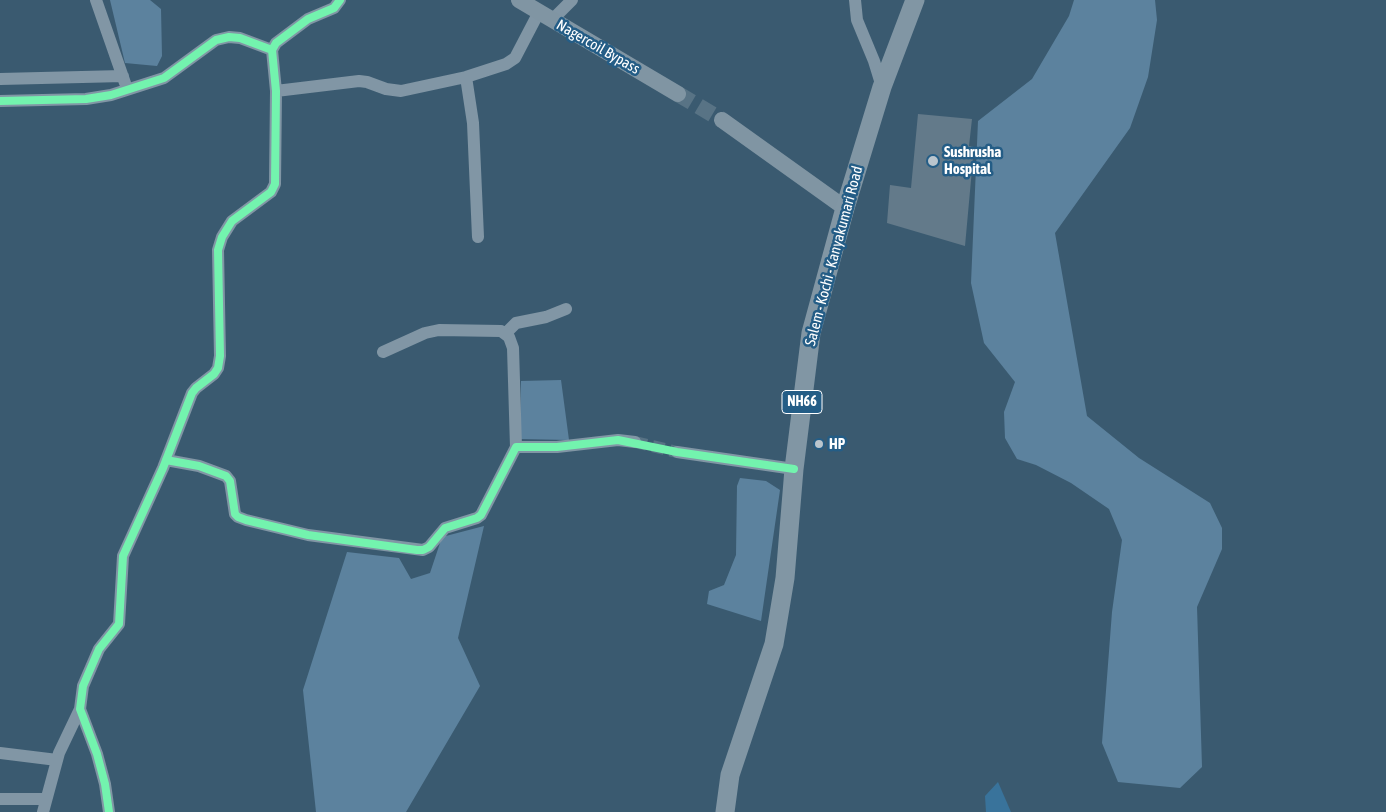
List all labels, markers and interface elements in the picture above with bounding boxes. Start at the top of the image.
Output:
street label: Nagercoil Bypass [553,16,643,78]
place label: Sushrusha Hospital [944,143,1001,178]
marker: Sushrusha Hospital [926,154,940,168]
street label: Salem - Kochi - Kanyakumari Road [801,164,867,348]
road number: NH66 [782,391,822,414]
place label: HP [829,435,845,453]
marker: HP [813,438,825,450]

